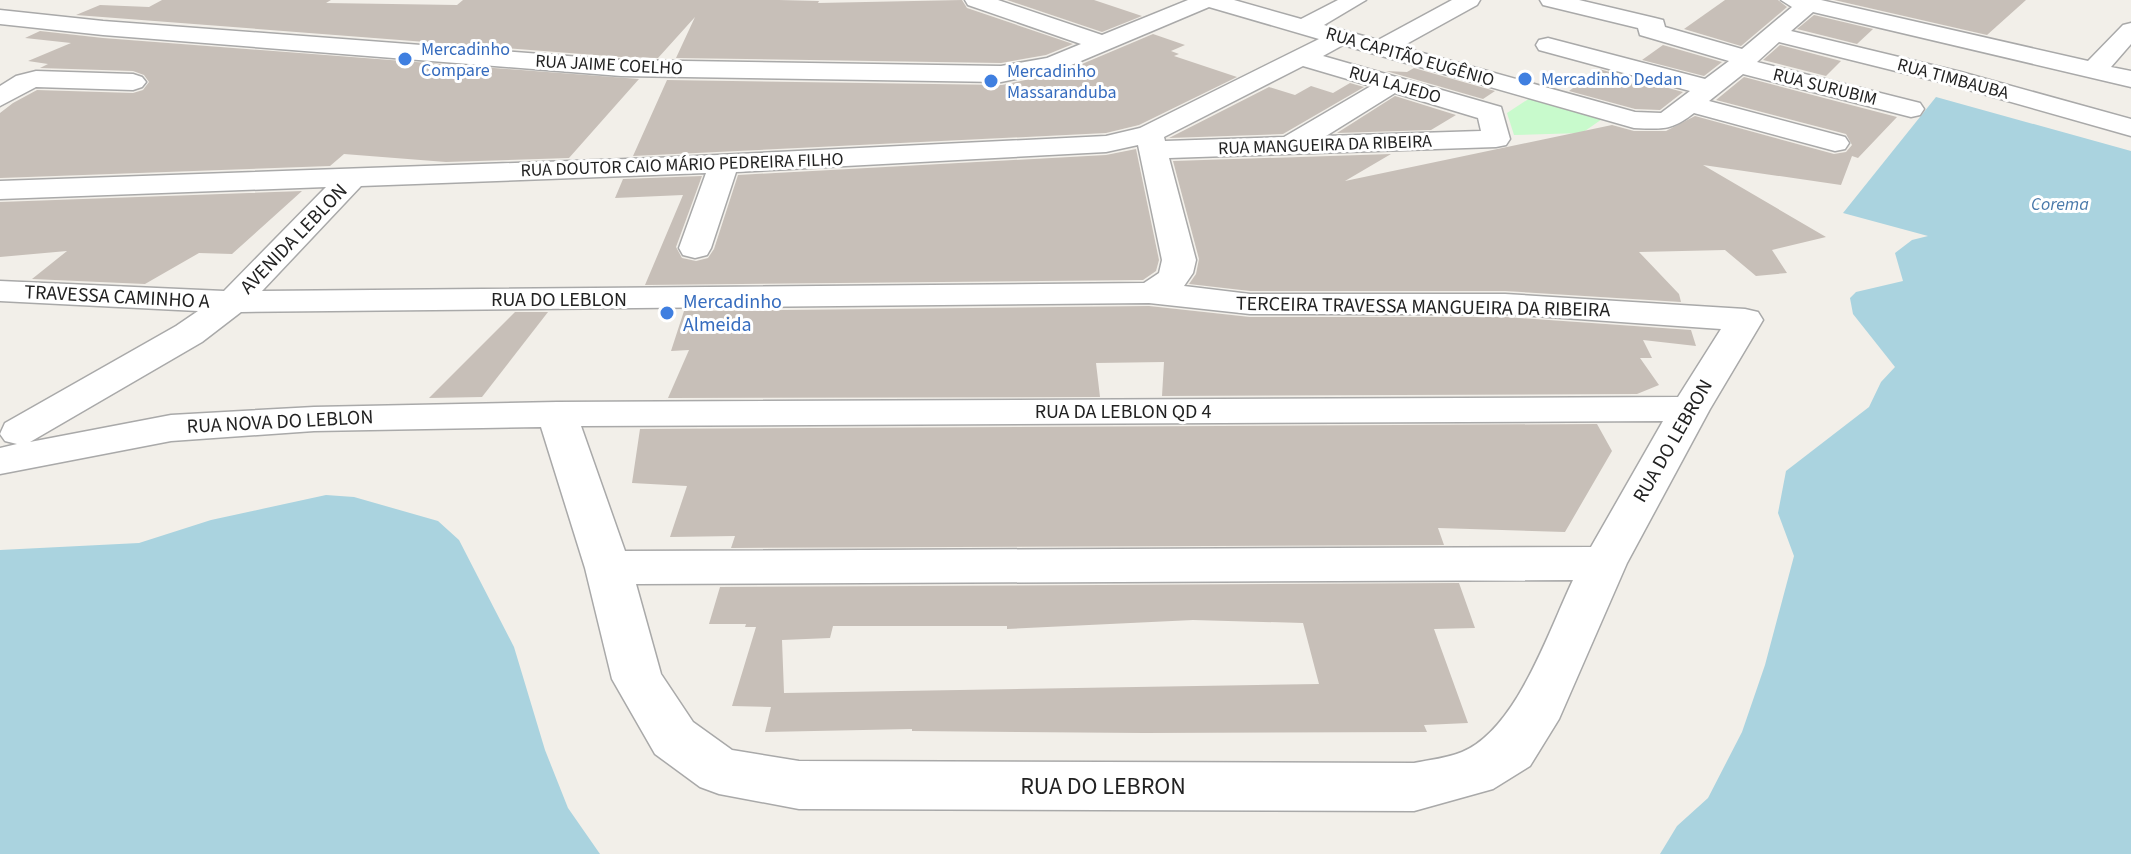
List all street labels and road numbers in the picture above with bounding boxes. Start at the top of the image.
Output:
street label: RUA CAPITÃO EUGÊNIO [1323,21,1497,93]
street label: RUA JAIME COELHO [535,49,684,81]
street label: RUA TIMBAUBA [1894,52,2012,106]
street label: RUA LAJEDO [1346,60,1444,110]
street label: RUA SURUBIM [1770,62,1880,112]
street label: RUA MANGUEIRA DA RIBEIRA [1218,129,1433,161]
street label: RUA DOUTOR CAIO MÁRIO PEDREIRA FILHO [520,147,844,183]
street label: AVENIDA LEBLON [234,177,354,301]
street label: TRAVESSA CAMINHO A [24,278,211,316]
street label: RUA DO LEBLON [491,286,627,314]
street label: TERCEIRA TRAVESSA MANGUEIRA DA RIBEIRA [1236,290,1610,324]
street label: RUA DO LEBRON [1626,374,1720,508]
street label: RUA DA LEBLON QD 4 [1035,398,1211,426]
street label: RUA NOVA DO LEBLON [186,403,374,441]
street label: RUA DO LEBRON [1020,769,1186,804]

